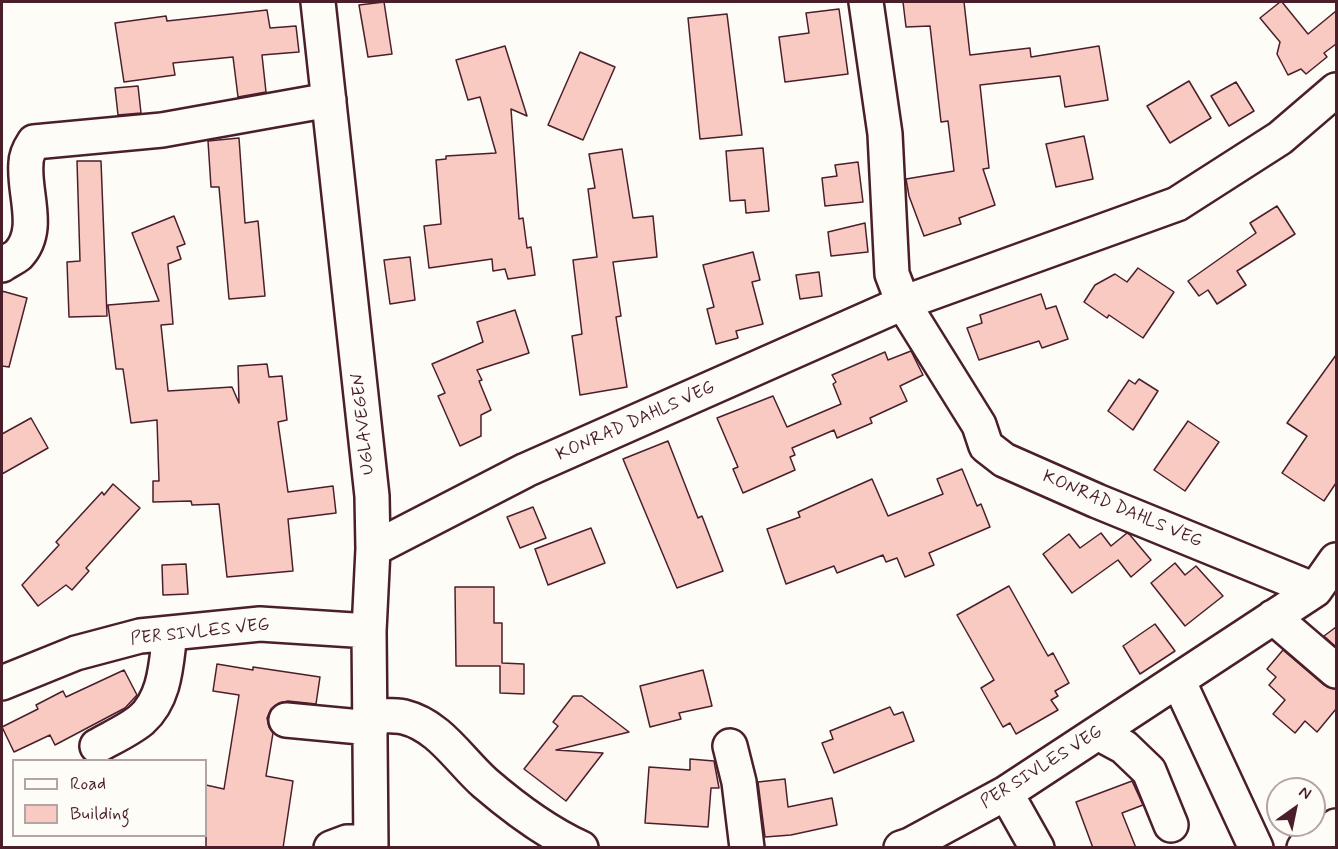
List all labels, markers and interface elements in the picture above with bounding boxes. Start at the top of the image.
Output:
street label: UGLAVEGEN [348,372,380,476]
street label: KONRAD DAHLS VEG [553,377,719,467]
street label: KONRAD DAHLS VEG [1039,467,1205,553]
street label: PER SIVLES VEG [129,615,271,651]
street label: PER SIVLES VEG [977,722,1107,814]
legend [12,759,207,837]
text: Road [70,772,106,796]
north arrow [1266,777,1326,837]
text: N [1295,781,1315,805]
text: Building [70,802,130,826]

